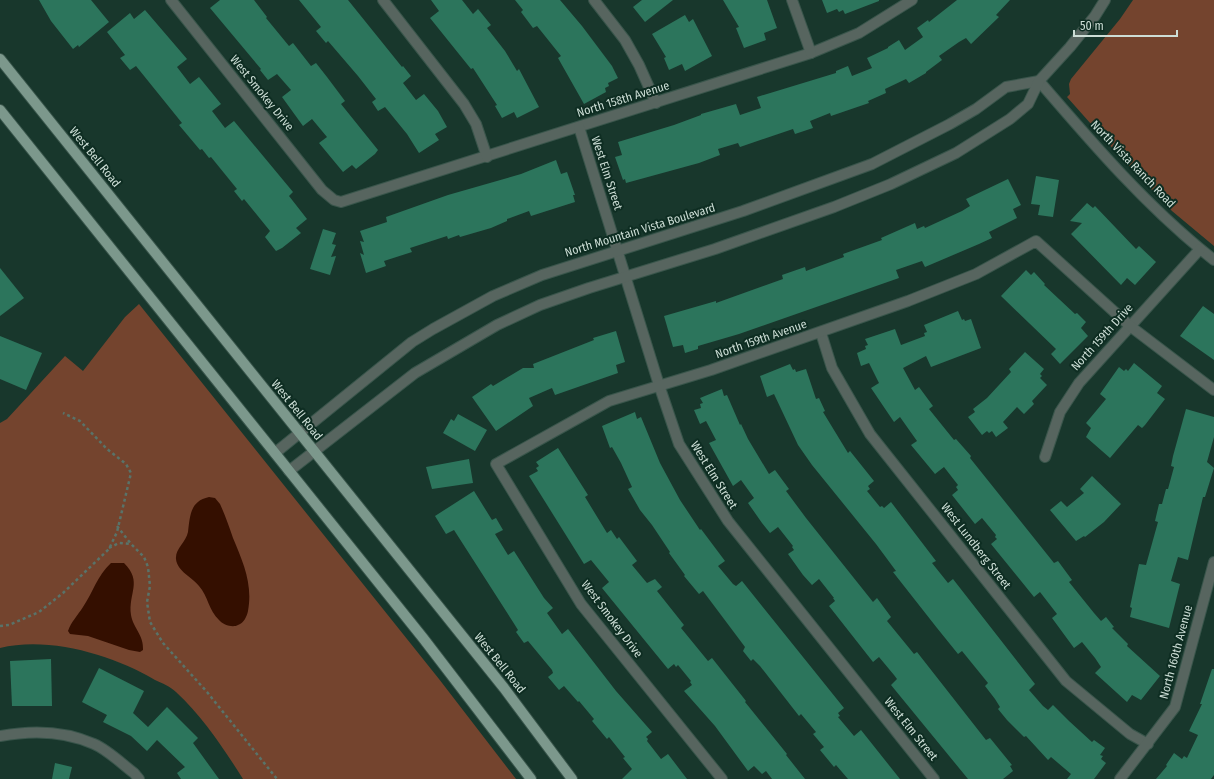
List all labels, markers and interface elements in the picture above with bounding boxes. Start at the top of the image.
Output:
scale bar [1074,12,1177,38]
text: 50 m [1080,19,1104,33]
street label: West Smokey Drive [227,52,297,134]
street label: North 158th Avenue [575,78,671,120]
street label: North Vista Ranch Road [1088,118,1178,210]
street label: West Bell Road [67,124,123,190]
street label: West Elm Street [588,134,626,212]
street label: North Mountain Vista Boulevard [563,200,717,260]
street label: North 159th Drive [1068,301,1136,373]
street label: North 159th Avenue [713,317,809,361]
street label: West Bell Road [269,377,325,443]
street label: West Elm Street [688,439,740,511]
street label: West Lundberg Street [938,500,1014,592]
street label: West Smokey Drive [578,578,646,660]
street label: North 160th Avenue [1157,603,1195,701]
street label: West Bell Road [472,630,528,696]
street label: West Elm Street [881,695,941,763]

